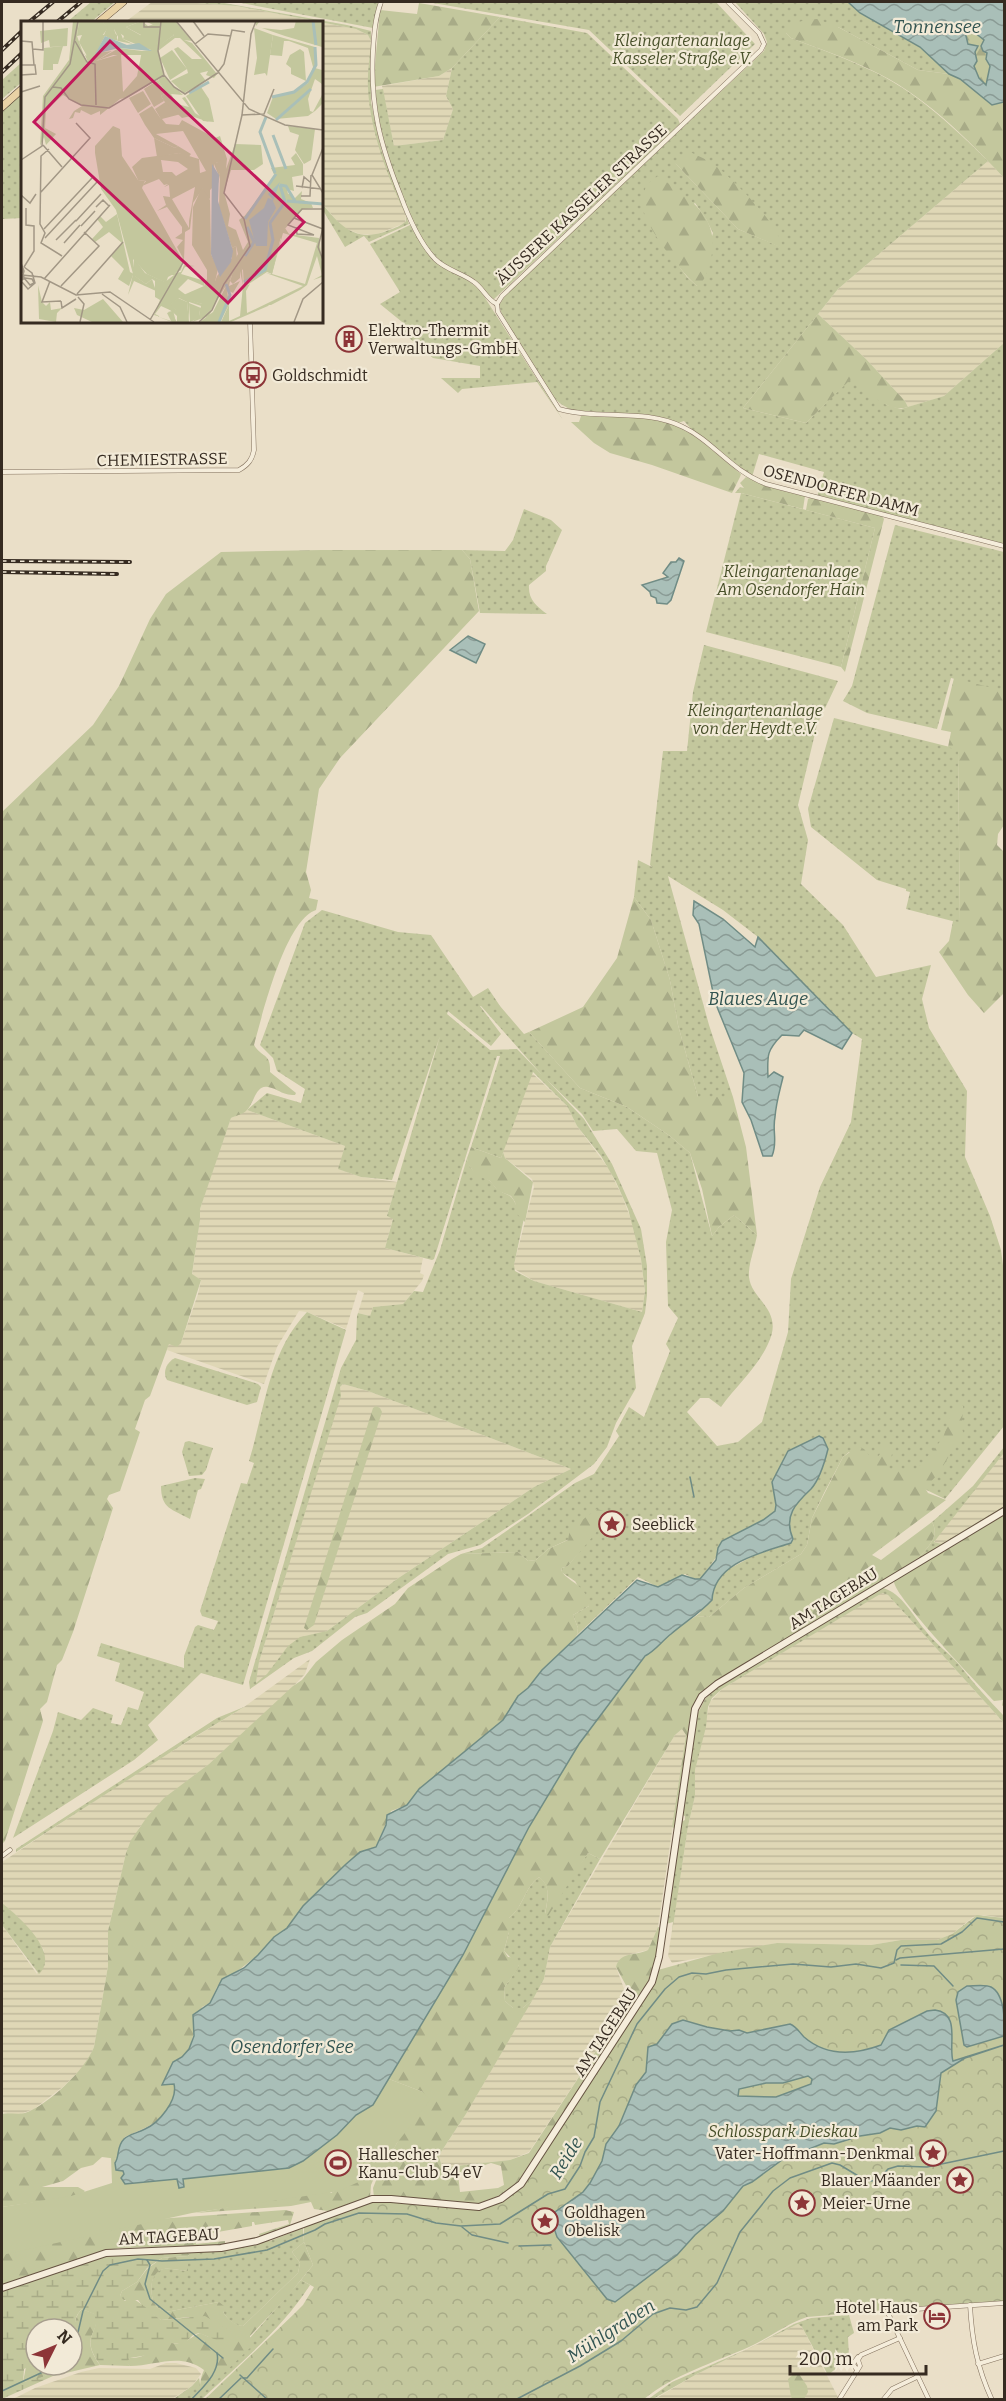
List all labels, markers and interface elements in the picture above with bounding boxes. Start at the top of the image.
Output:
water label: Tonnensee [893,16,981,38]
inset map [21,21,322,322]
park label: Kleingartenanlage Kasseler Straße e.V. [612,31,752,68]
street label: ÄUSSERE KASSELER STRASSE [492,120,671,289]
place label: Elektro-Thermit Verwaltungs-GmbH [368,321,518,358]
building icon: Elektro-Thermit Verwaltungs-GmbH [334,324,364,354]
bus stop icon: Goldschmidt [238,360,268,390]
place label: Goldschmidt [272,366,368,385]
street label: CHEMIESTRASSE [96,449,228,470]
street label: OSENDORFER DAMM [761,461,921,520]
park label: Kleingartenanlage Am Osendorfer Hain [716,562,865,599]
park label: Kleingartenanlage von der Heydt e.V. [687,701,823,738]
water label: Blaues Auge [708,988,808,1010]
place icon: Seeblick [597,1509,627,1539]
place label: Seeblick [632,1515,695,1534]
street label: AM TAGEBAU [785,1564,881,1633]
street label: AM TAGEBAU [570,1985,641,2080]
water label: Osendorfer See [230,2036,354,2058]
park label: Schlosspark Dieskau [708,2122,858,2141]
water label: Reide [545,2133,587,2183]
place icon: Vater-Hoffmann-Denkmal [918,2138,948,2168]
place label: Vater-Hoffmann-Denkmal [715,2144,914,2163]
place label: Hallescher Kanu-Club 54 eV [358,2145,483,2182]
sports icon: Hallescher Kanu-Club 54 eV [323,2148,353,2178]
place icon: Blauer Mäander [945,2165,975,2195]
place label: Blauer Mäander [821,2171,940,2190]
place icon: Meier-Urne [787,2188,817,2218]
place label: Meier-Urne [822,2194,910,2213]
place label: Goldhagen Obelisk [564,2203,645,2240]
place icon: Goldhagen Obelisk [530,2206,560,2236]
street label: AM TAGEBAU [118,2224,220,2249]
water label: Mühlgraben [563,2294,659,2368]
place label: Hotel Haus am Park [835,2298,918,2335]
hotel icon: Hotel Haus am Park [922,2301,952,2331]
north arrow [24,2317,84,2377]
text: N [53,2326,76,2348]
scale bar [790,2338,926,2376]
text: 200 m [799,2348,853,2370]

